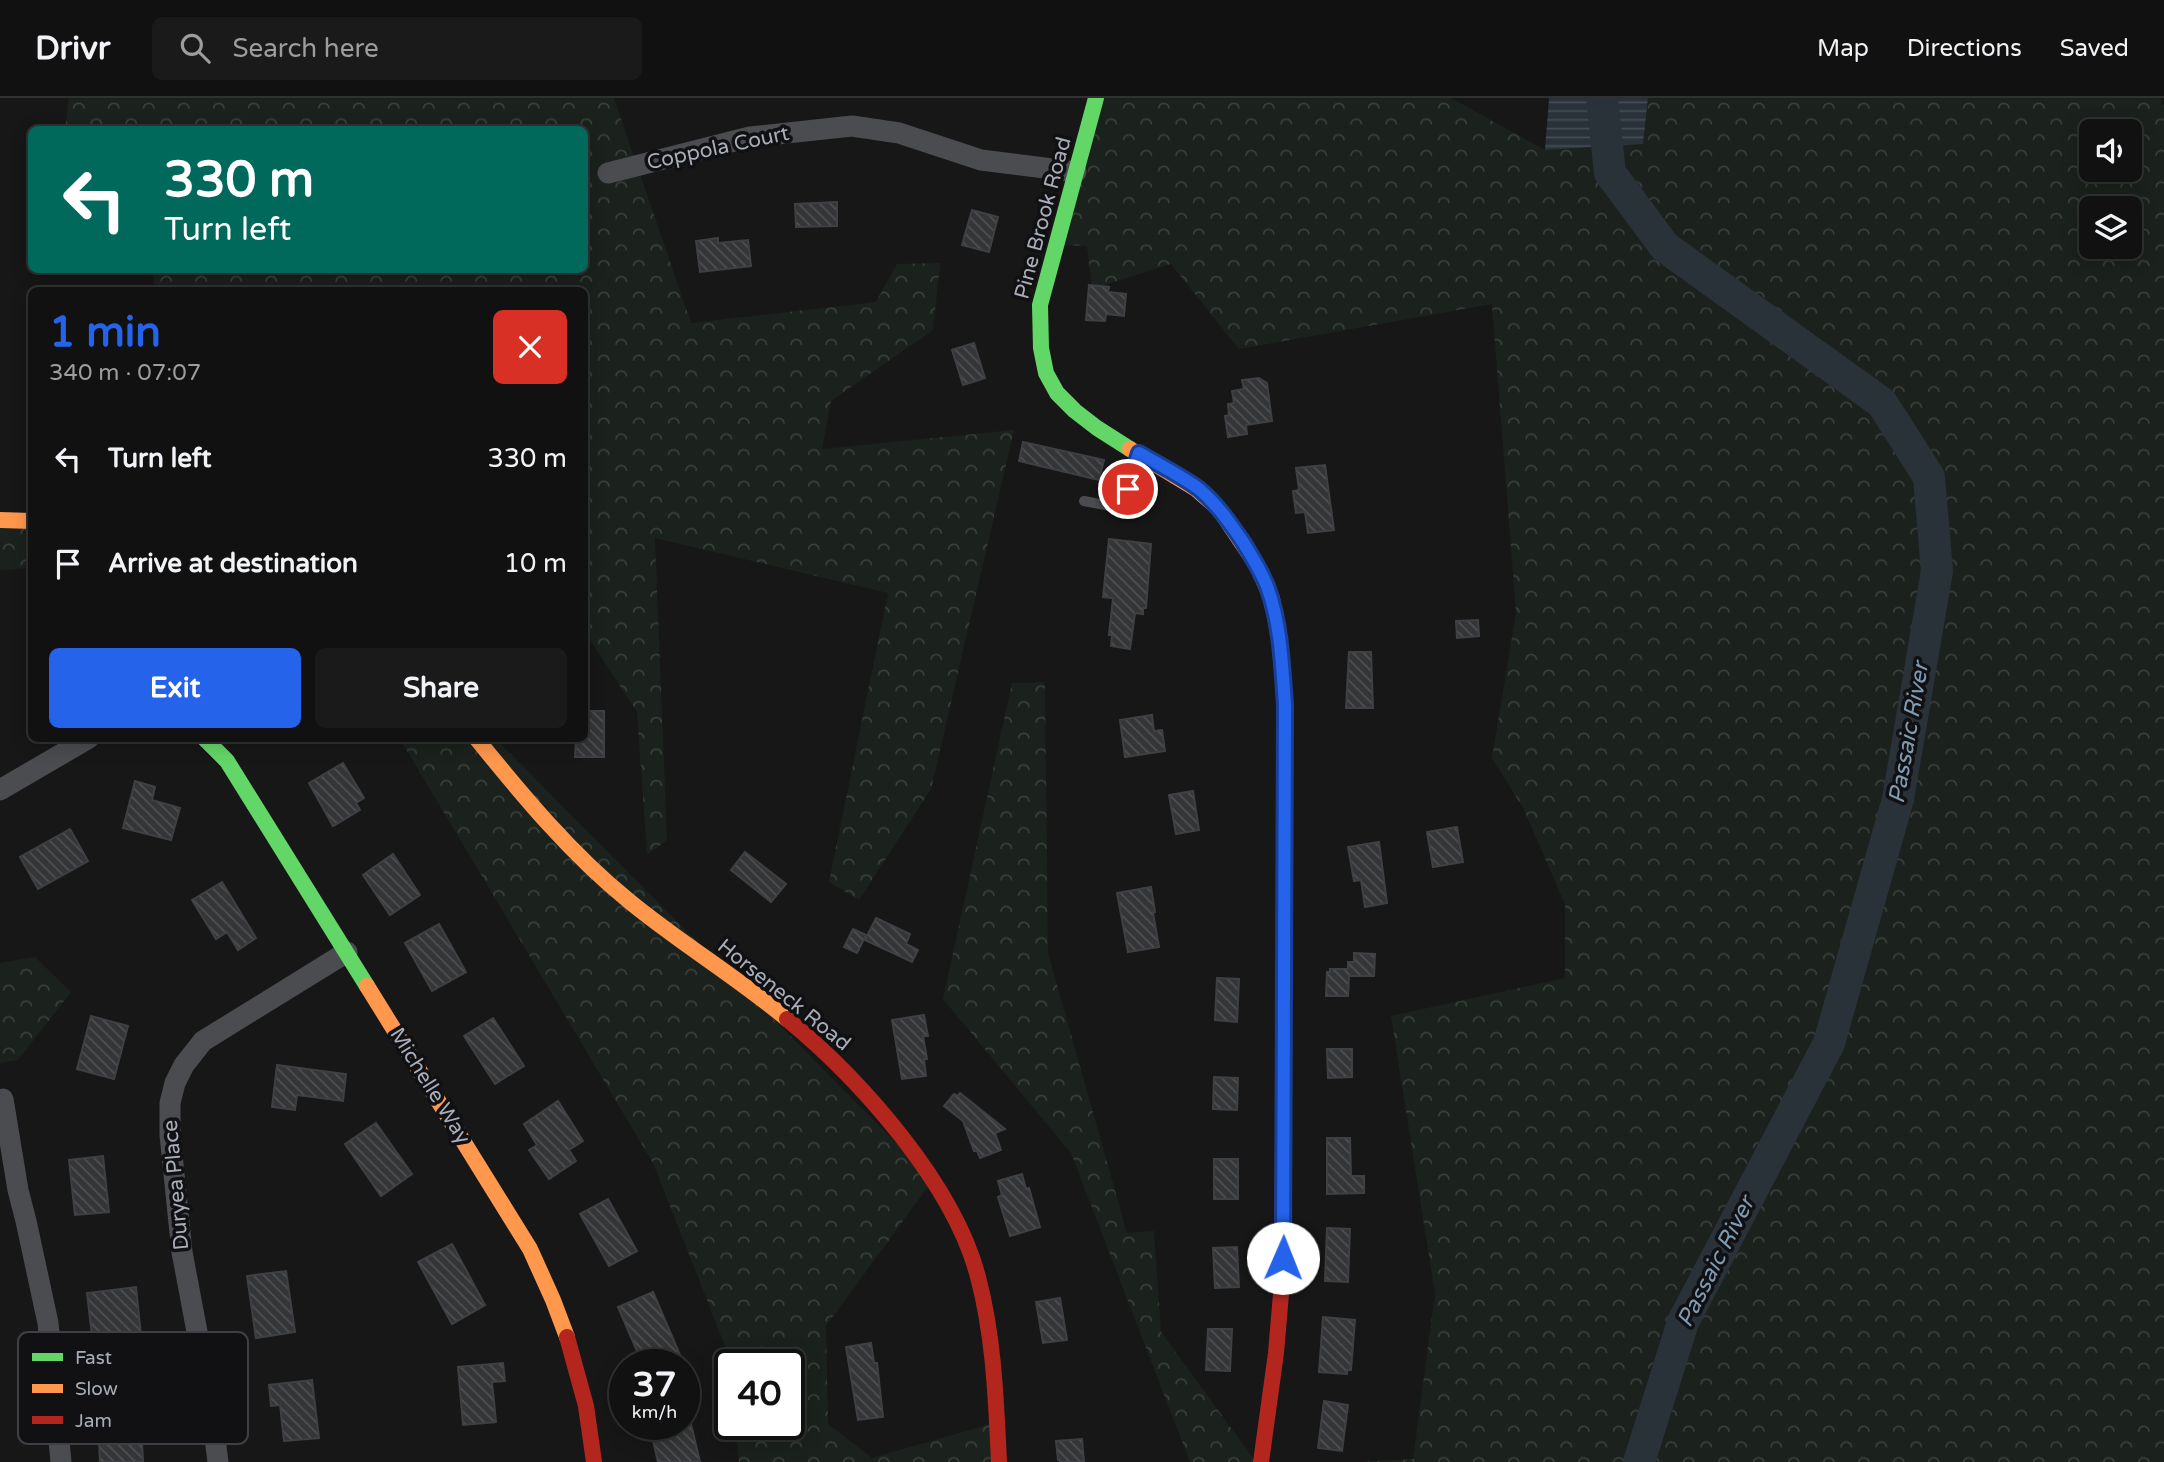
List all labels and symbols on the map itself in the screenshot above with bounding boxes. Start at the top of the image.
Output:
street label: Coppola Court [645,121,791,175]
street label: Pine Brook Road [1009,134,1077,302]
pin [1098,459,1158,519]
water label: Passaic River [1883,657,1936,806]
street label: Horseneck Road [712,934,856,1056]
street label: Michelle Way [384,1023,476,1149]
street label: Duryea Place [158,1119,194,1251]
water label: Passaic River [1671,1189,1762,1332]
position arrow [1246,1221,1320,1295]
legend [18,1332,248,1444]
text: Fast [75,1347,112,1369]
speed limit sign: 40 [714,1349,805,1440]
text: Slow [75,1378,118,1400]
text: Jam [75,1410,112,1432]

